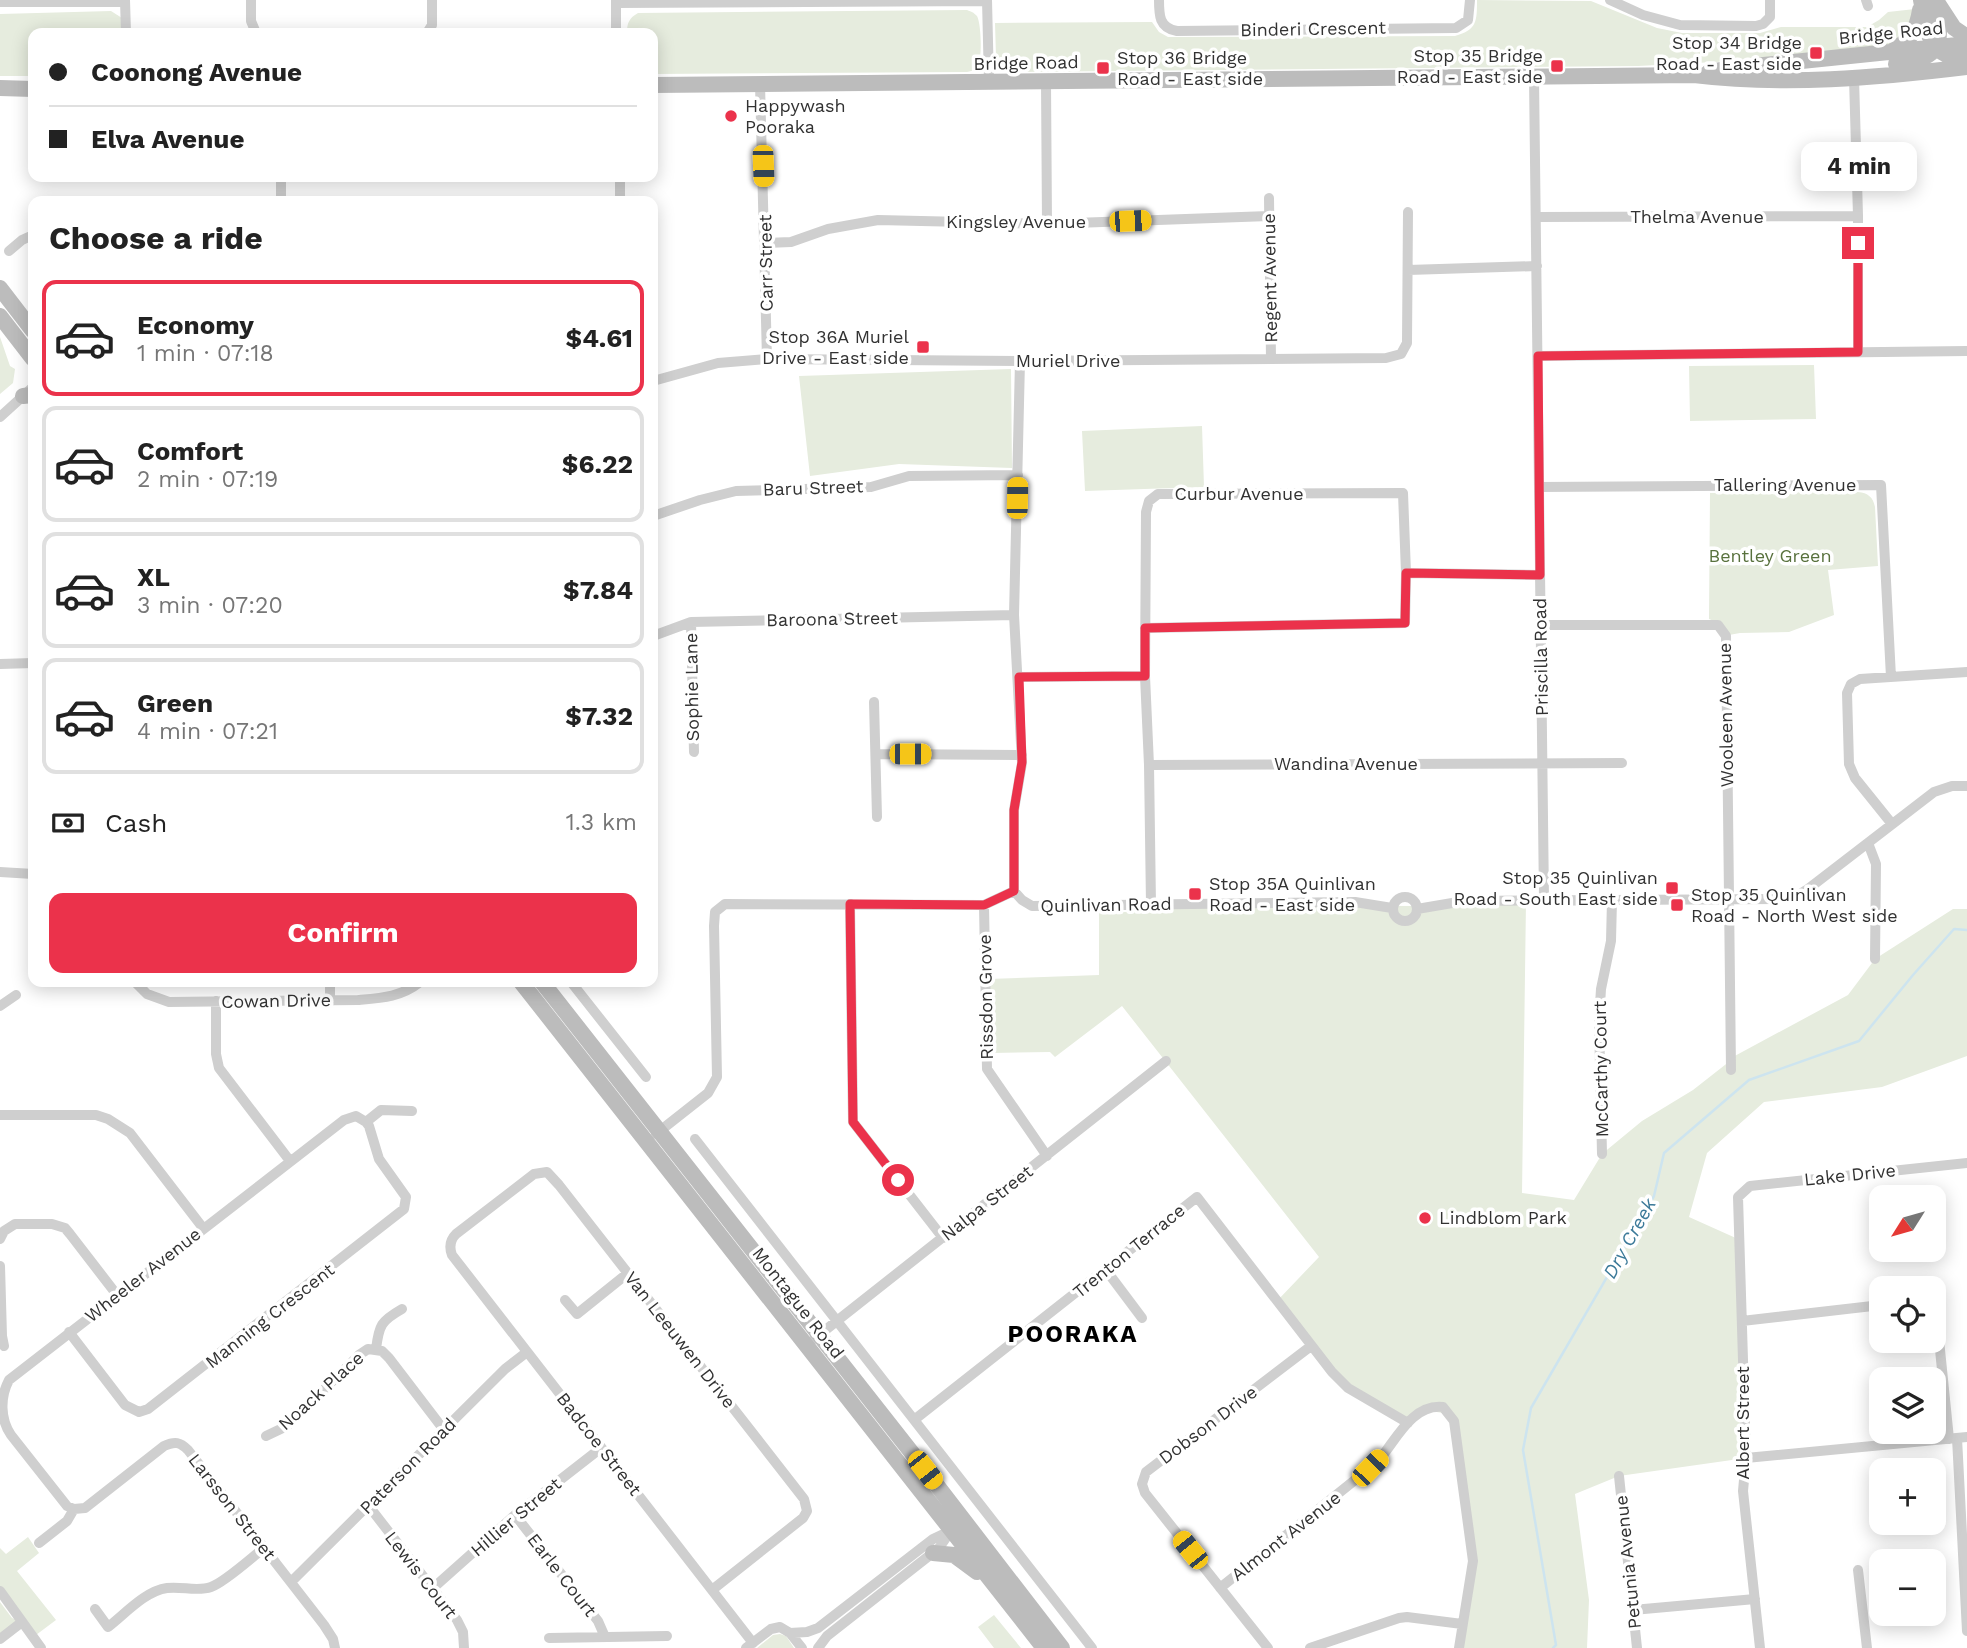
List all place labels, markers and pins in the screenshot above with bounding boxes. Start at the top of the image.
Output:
place label: Stop 34 Bridge Road - East side [1656,32,1802,74]
place label: Stop 35 Bridge Road - East side [1397,45,1543,87]
marker: Stop 34 Bridge Road - East side [1808,45,1824,61]
place label: Stop 36 Bridge Road - East side [1117,47,1263,89]
marker: Stop 35 Bridge Road - East side [1549,58,1565,74]
marker: Stop 36 Bridge Road - East side [1095,60,1111,76]
place label: Happywash Pooraka [745,95,846,137]
marker: Happywash Pooraka [723,108,739,124]
place label: Stop 36A Muriel Drive - East side [762,326,909,368]
marker: Stop 36A Muriel Drive - East side [915,339,931,355]
place label: Stop 35 Quinlivan Road - South East side [1454,867,1658,909]
place label: Stop 35A Quinlivan Road - East side [1209,873,1376,915]
marker: Stop 35 Quinlivan Road - South East side [1664,880,1680,896]
place label: Stop 35 Quinlivan Road - North West side [1691,884,1898,926]
marker: Stop 35A Quinlivan Road - East side [1187,886,1203,902]
marker: Stop 35 Quinlivan Road - North West side [1669,897,1685,913]
place label: Lindblom Park [1439,1207,1567,1228]
marker: Lindblom Park [1417,1210,1433,1226]

